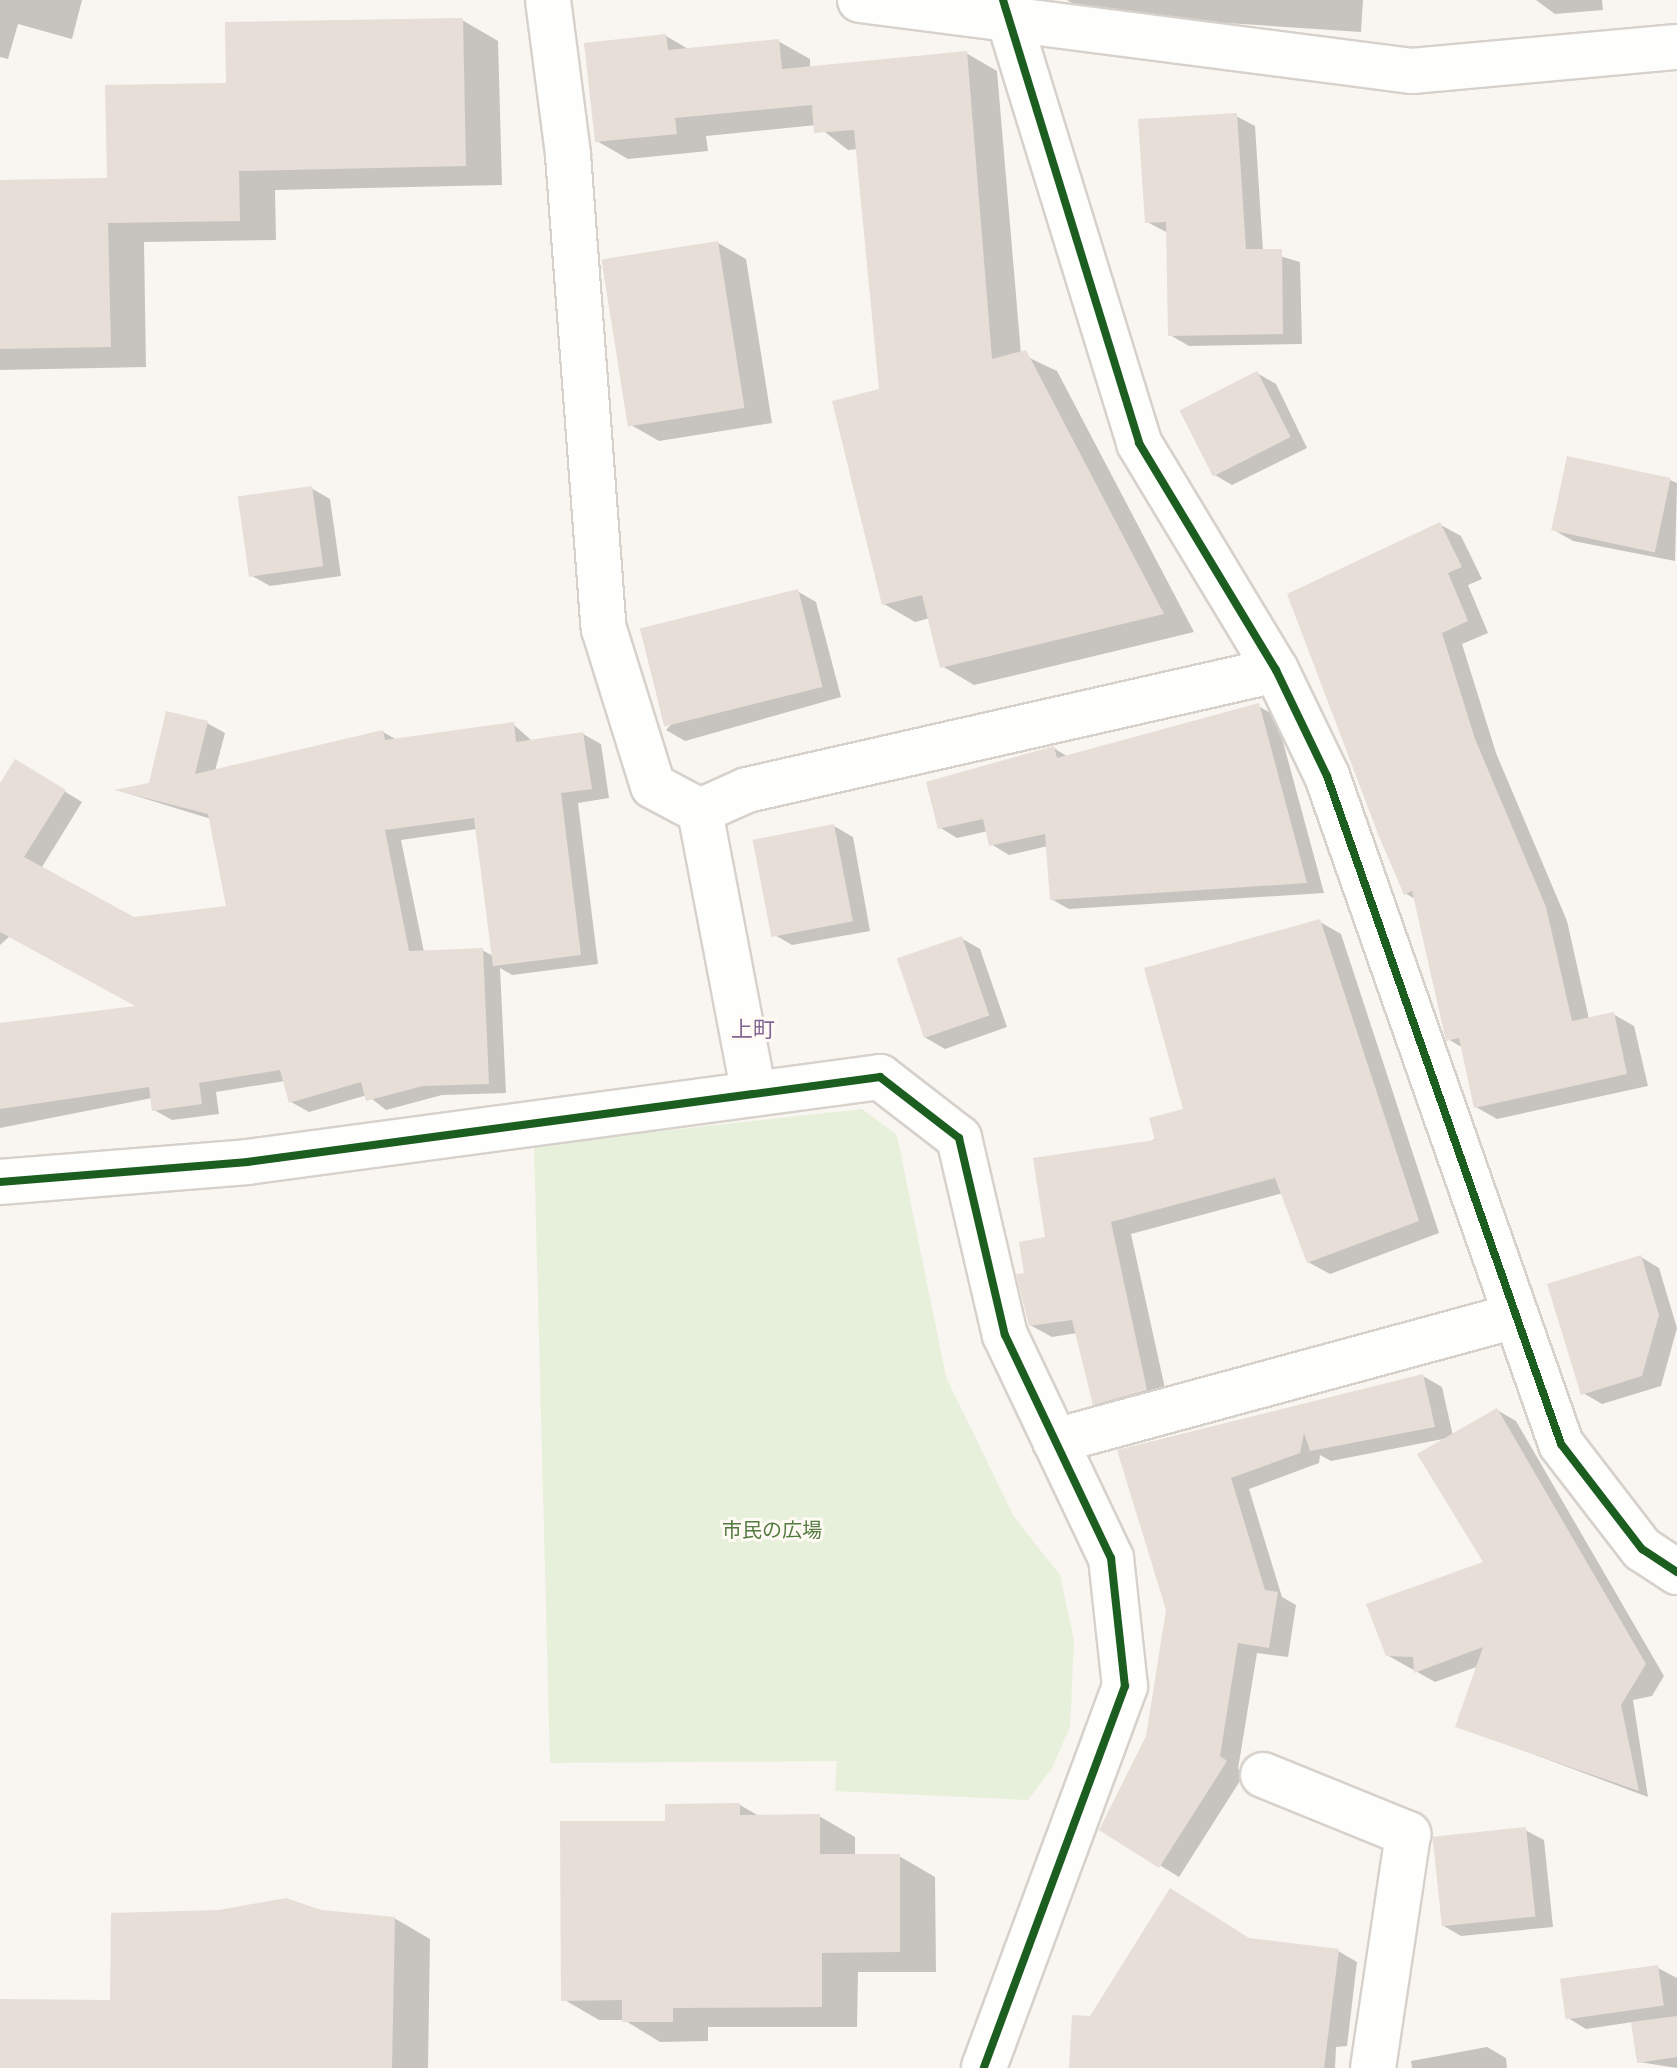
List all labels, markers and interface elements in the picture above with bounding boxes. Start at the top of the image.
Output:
district label: 上町 [731,1017,775,1043]
park label: 市民の広場 [722,1518,822,1542]

